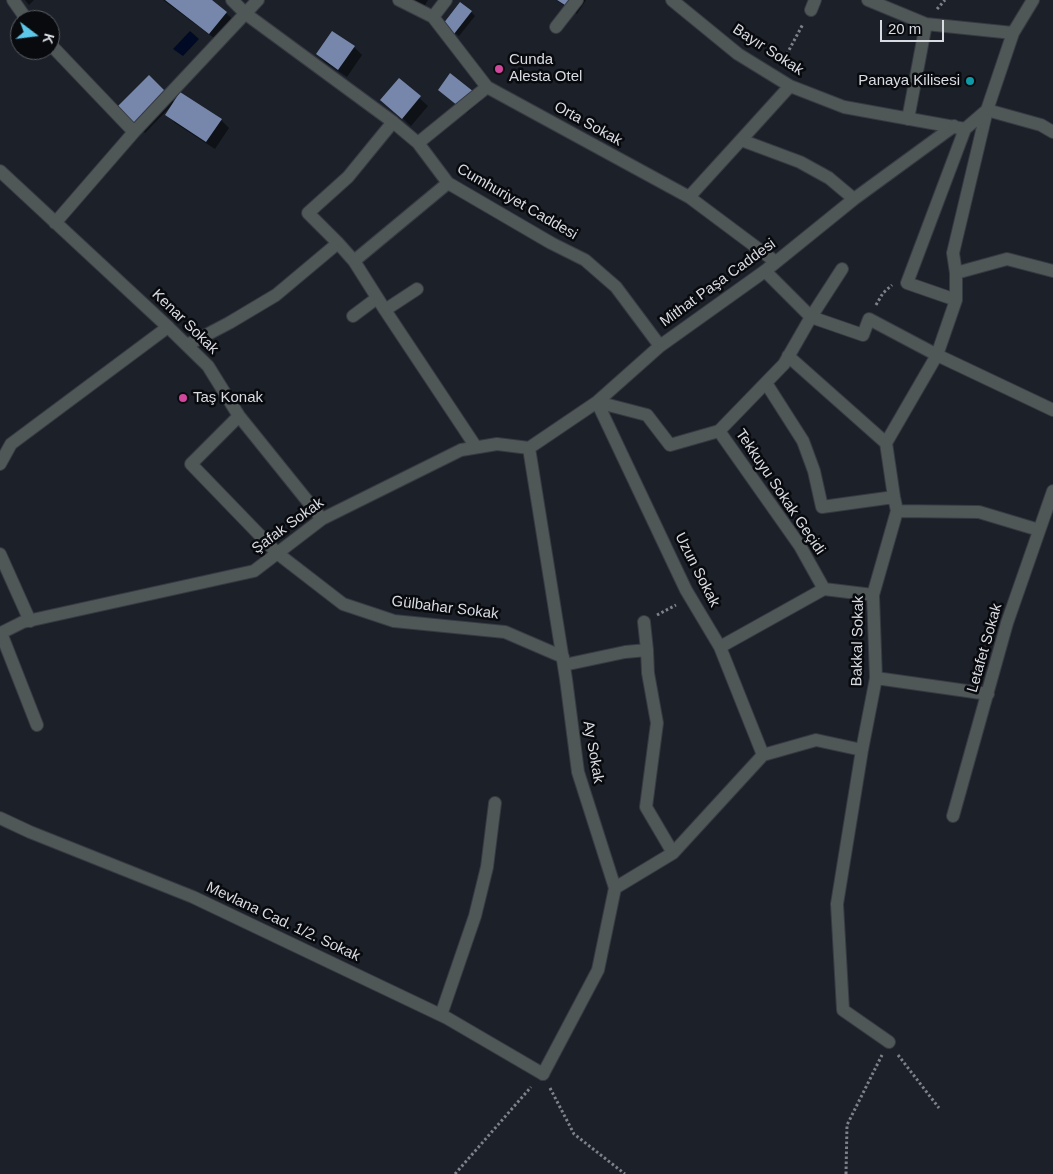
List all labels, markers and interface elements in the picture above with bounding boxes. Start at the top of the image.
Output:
north arrow [10,10,60,60]
scale bar [883,10,947,42]
street label: Bayır Sokak [729,20,807,80]
text: 20 m [888,20,921,37]
text: K [39,32,58,46]
place label: Cunda Alesta Otel [509,51,582,86]
marker: Cunda Alesta Otel [493,63,505,75]
place label: Panaya Kilisesi [858,72,960,90]
marker: Panaya Kilisesi [964,75,976,87]
street label: Orta Sokak [551,98,625,150]
street label: Cumhuriyet Caddesi [454,160,580,244]
street label: Mithat Paşa Caddesi [657,235,779,331]
street label: Kenar Sokak [148,286,222,358]
place label: Taş Konak [193,389,263,407]
marker: Taş Konak [177,392,189,404]
street label: Tekkuyu Sokak Geçidi [731,426,829,558]
street label: Şafak Sokak [249,494,327,558]
street label: Uzun Sokak [671,530,723,610]
street label: Gülbahar Sokak [391,593,499,623]
street label: Bakkal Sokak [848,595,868,687]
street label: Letafet Sokak [964,601,1006,695]
street label: Ay Sokak [579,719,607,785]
street label: Mevlana Cad. 1/2. Sokak [203,878,363,966]

